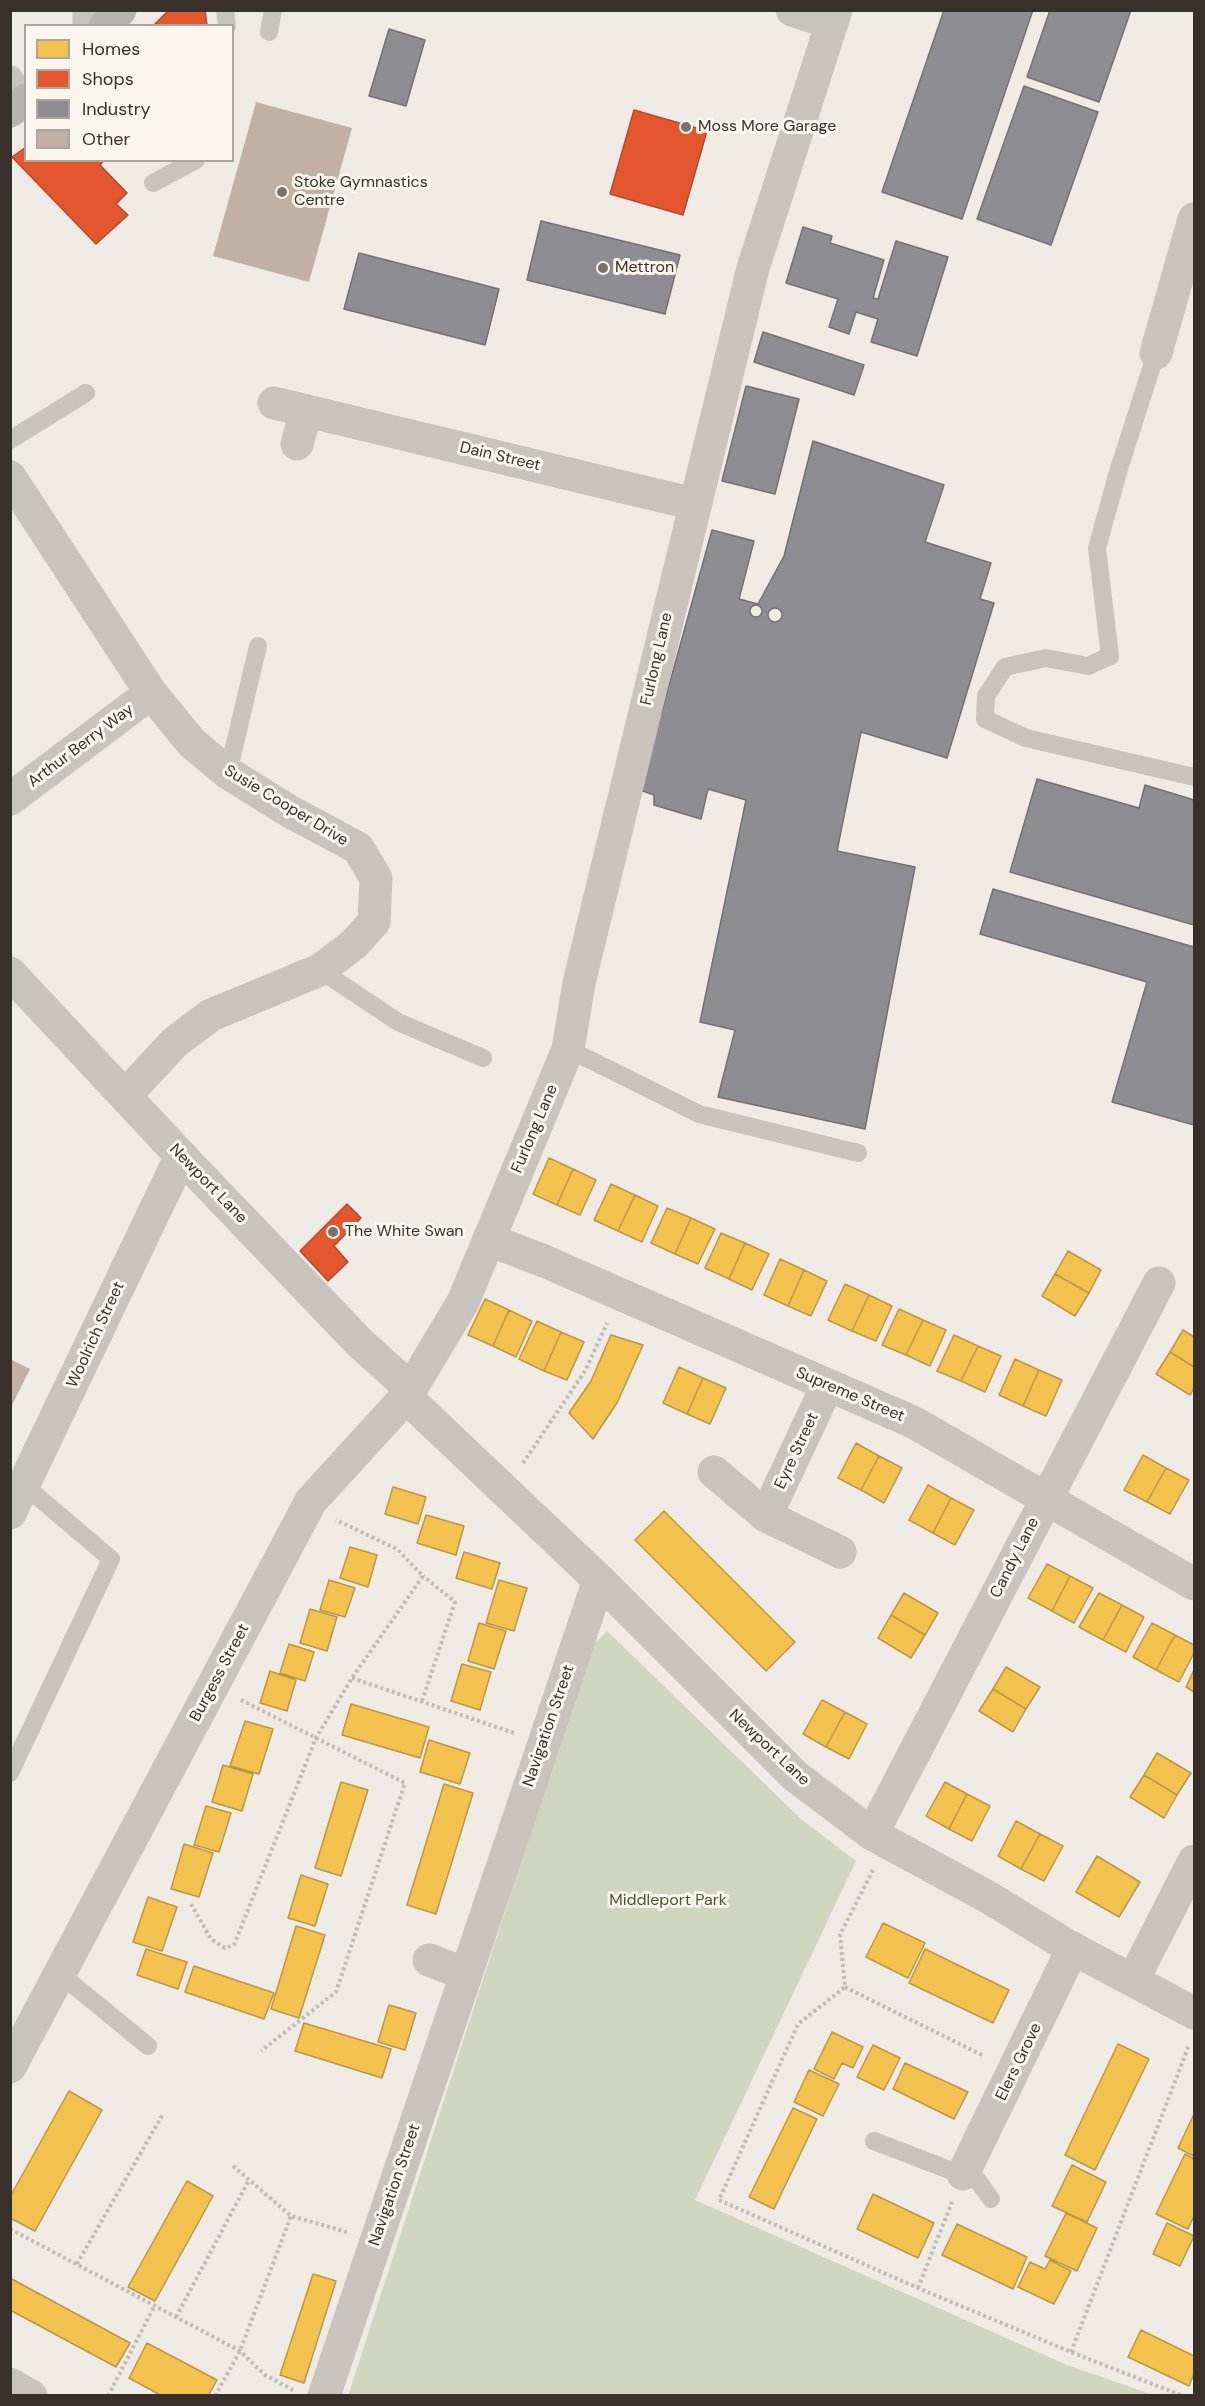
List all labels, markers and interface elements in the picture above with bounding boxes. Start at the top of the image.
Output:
legend [24,24,234,162]
text: Homes [82,37,140,61]
text: Shops [82,67,134,91]
text: Industry [82,97,151,121]
place label: Moss More Garage [698,117,836,137]
marker: Moss More Garage [679,120,693,134]
text: Other [82,127,130,151]
place label: Stoke Gymnastics Centre [294,173,428,211]
marker: Stoke Gymnastics Centre [275,185,289,199]
place label: Mettron [615,258,674,278]
marker: Mettron [596,261,610,275]
street label: Dain Street [458,438,542,476]
street label: Furlong Lane [637,611,677,707]
street label: Arthur Berry Way [24,700,138,792]
street label: Susie Cooper Drive [221,761,351,851]
street label: Furlong Lane [508,1082,562,1176]
street label: Newport Lane [165,1140,251,1228]
place label: The White Swan [345,1222,464,1242]
marker: The White Swan [326,1225,340,1239]
street label: Woolrich Street [63,1279,129,1391]
street label: Supreme Street [793,1363,907,1427]
street label: Eyre Street [771,1410,823,1492]
street label: Candy Lane [986,1514,1044,1602]
street label: Burgess Street [186,1621,254,1725]
street label: Navigation Street [519,1663,579,1789]
street label: Newport Lane [725,1706,813,1790]
park label: Middleport Park [609,1891,727,1911]
street label: Elers Grove [992,2020,1046,2104]
street label: Navigation Street [365,2122,425,2248]

